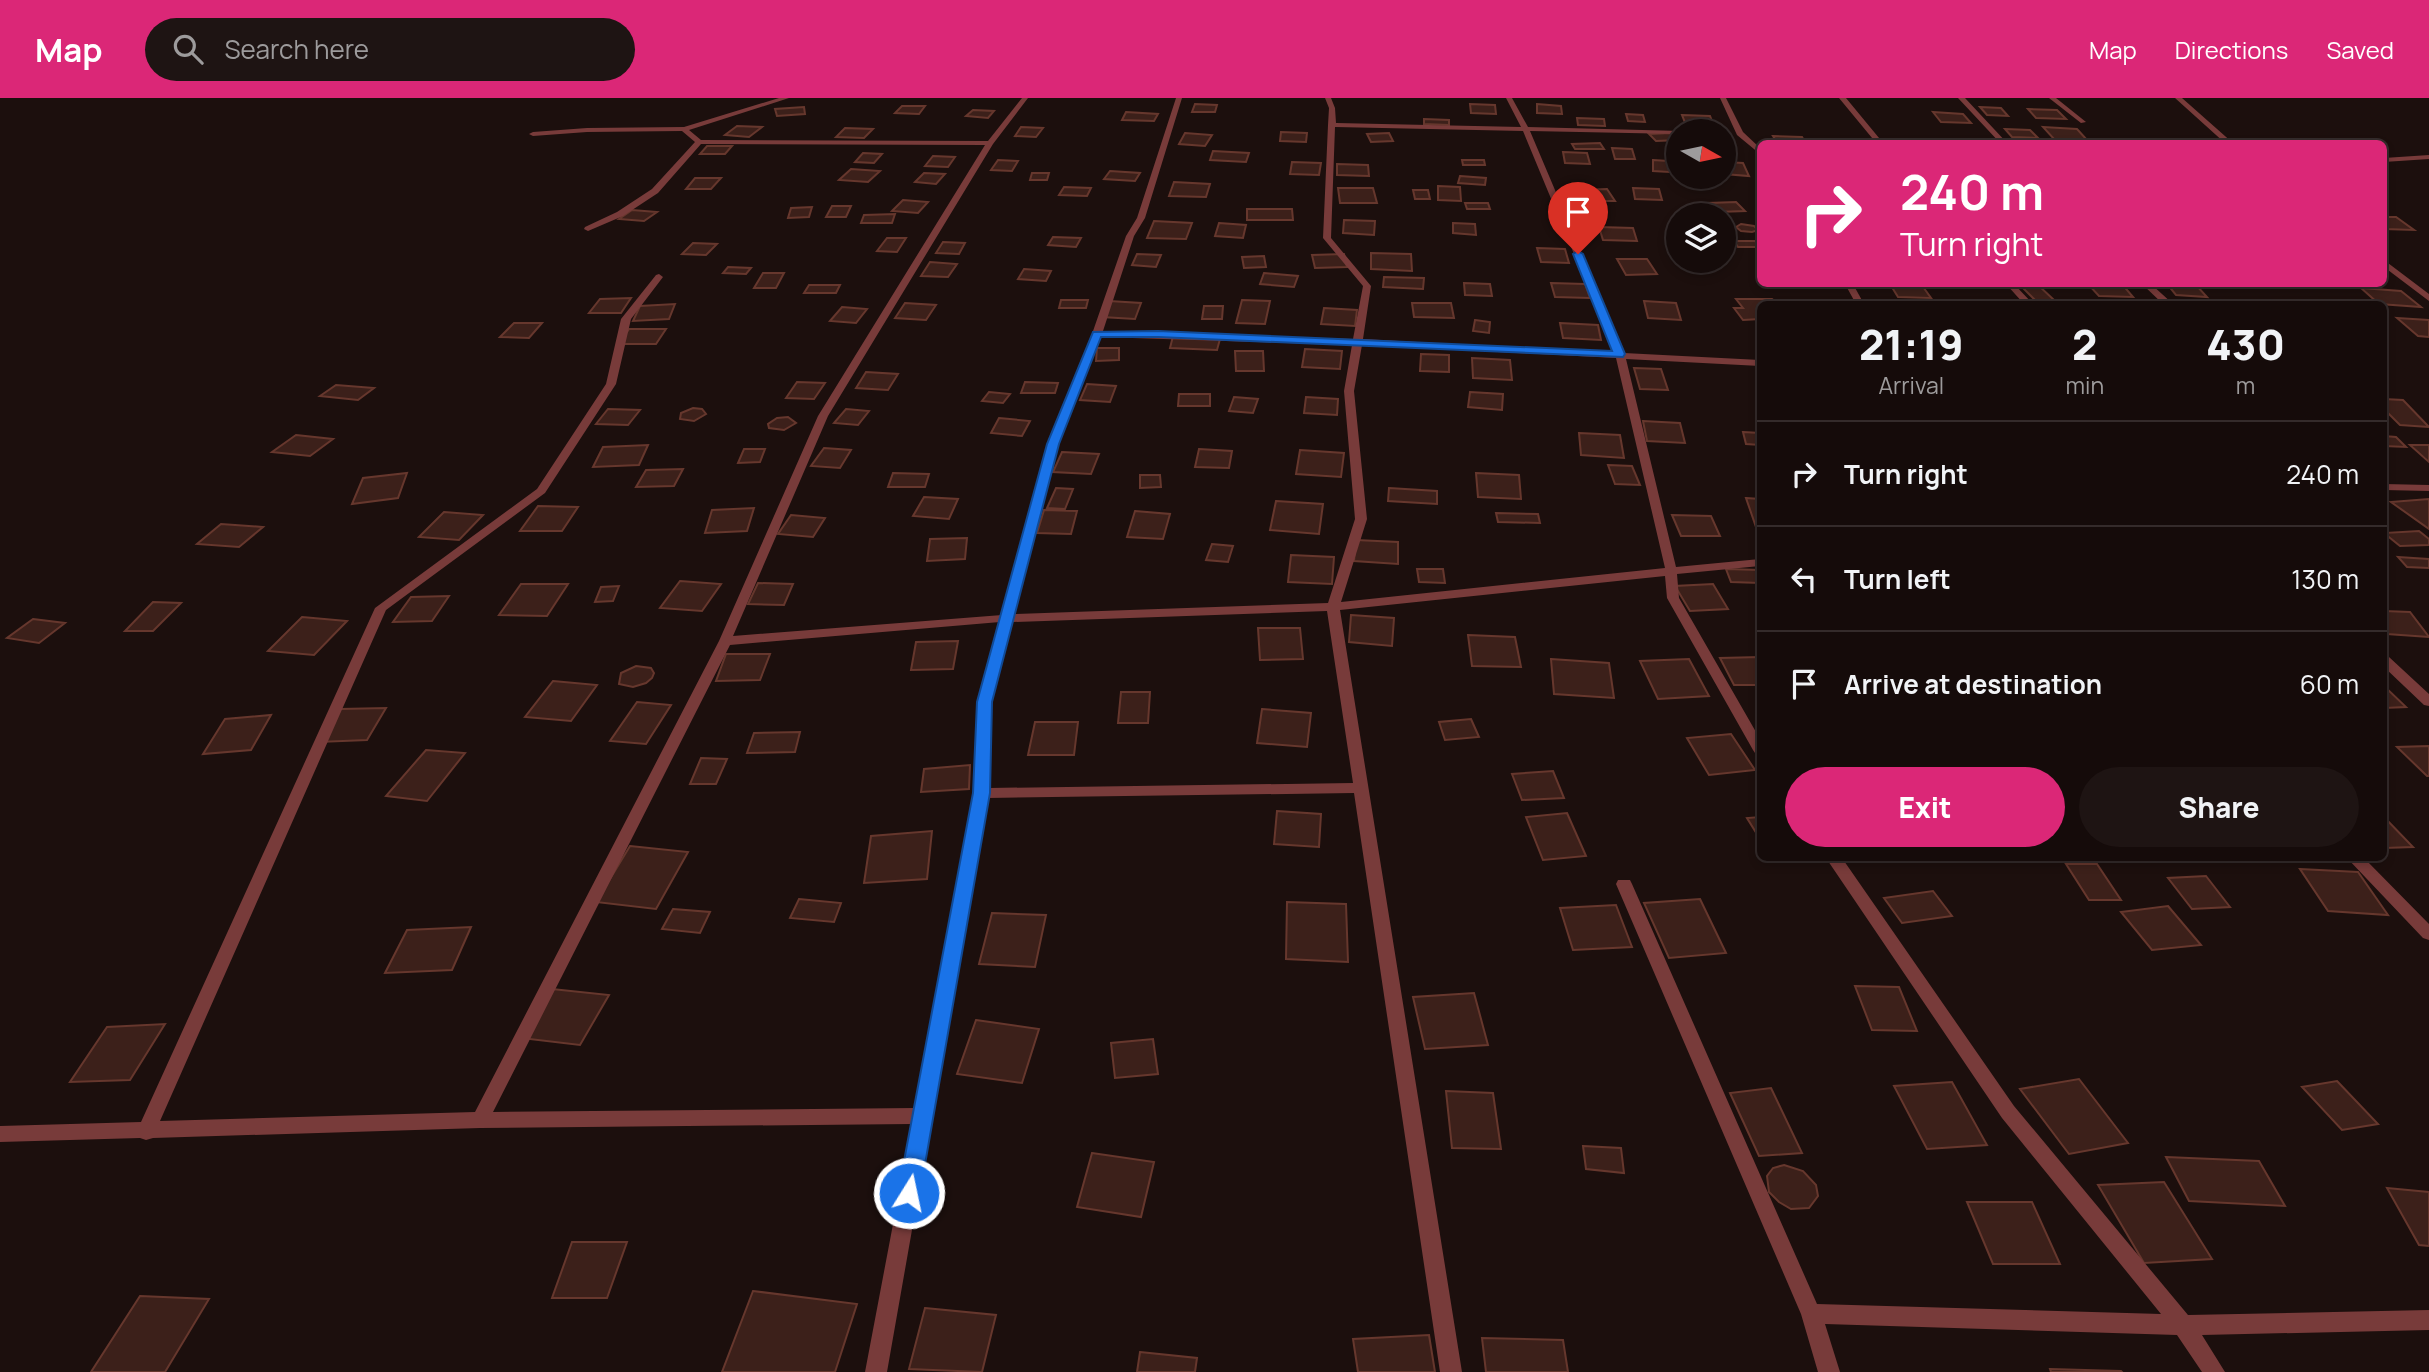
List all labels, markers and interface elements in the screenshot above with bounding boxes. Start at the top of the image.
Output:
search box [145,18,635,81]
text: Map [35,27,103,72]
icon: search [169,30,207,68]
text: Search here [225,31,369,67]
text: Map [2089,33,2137,66]
text: Directions [2175,33,2288,66]
text: Saved [2326,33,2394,66]
north arrow [1666,119,1736,189]
map controls [1666,119,1736,273]
text: 240 m [1900,158,2044,225]
icon: right [1785,168,1876,259]
pin [1548,182,1608,254]
icon: arrive [1559,193,1597,231]
button: layers [1666,203,1736,273]
text: Turn right [1900,222,2043,266]
text: 21:19 [1859,315,1964,373]
text: 2 [2072,315,2097,373]
text: 430 [2206,315,2285,373]
text: Arrival [1878,369,1944,401]
text: min [2066,369,2104,401]
text: m [2236,369,2255,401]
icon: right [1785,455,1823,493]
text: Turn right [1844,456,1968,492]
text: 240 m [2286,456,2359,492]
icon: left [1785,560,1823,598]
text: Turn left [1844,561,1951,597]
text: 130 m [2291,561,2359,597]
icon: arrive [1785,665,1823,703]
text: Arrive at destination [1844,666,2102,702]
text: 60 m [2300,666,2359,702]
button: Exit [1785,767,2065,847]
button: Share [2079,767,2359,847]
position arrow [872,1156,946,1230]

